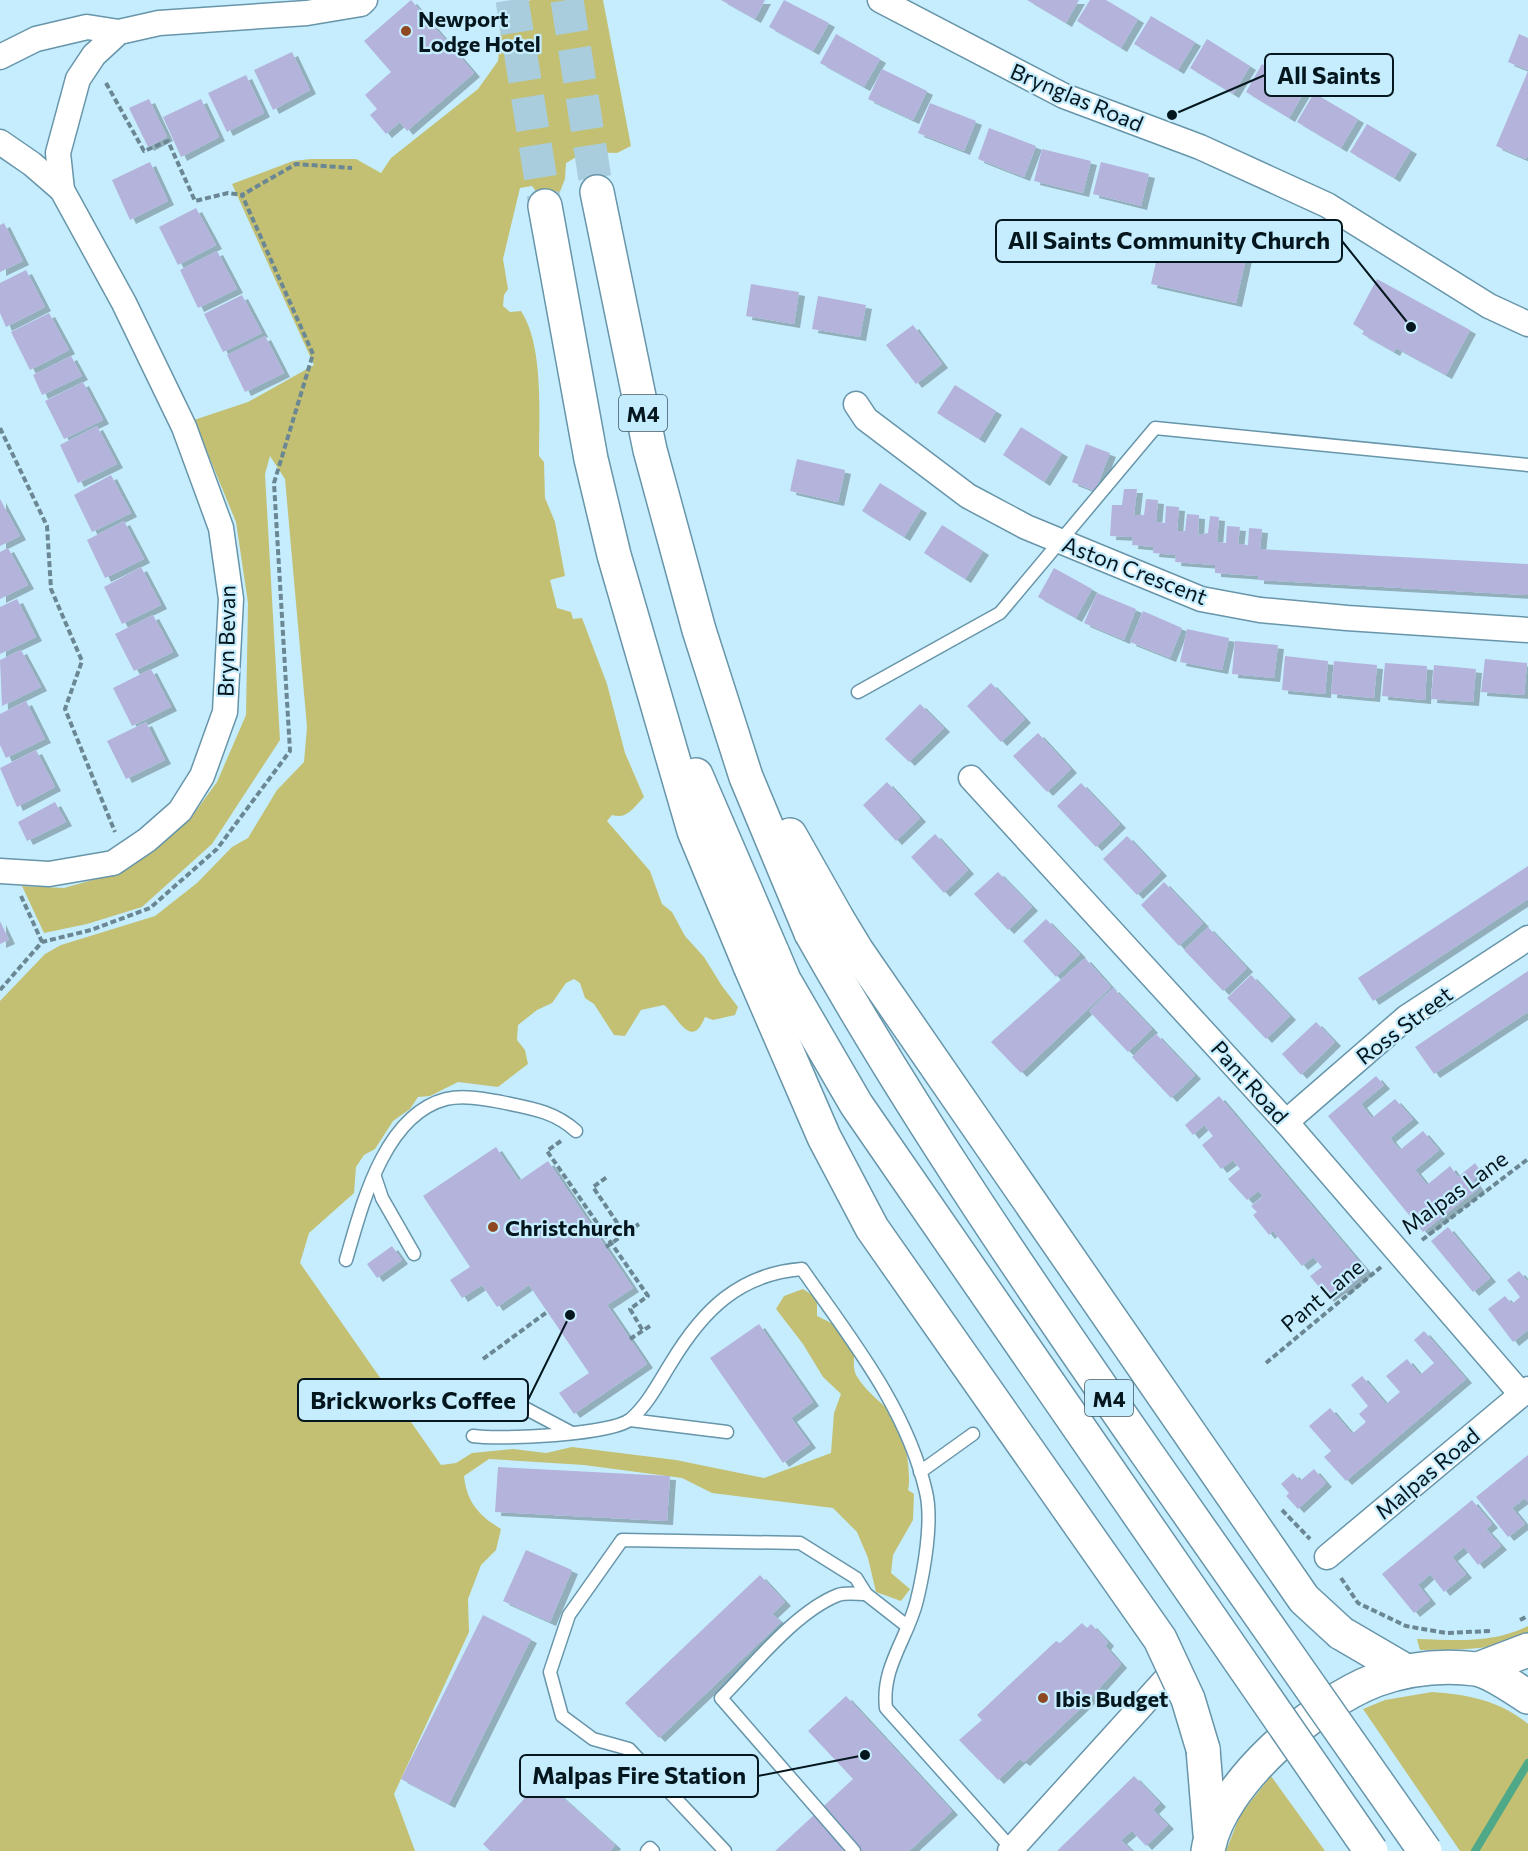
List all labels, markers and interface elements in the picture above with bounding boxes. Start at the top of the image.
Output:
place label: Newport Lodge Hotel [418,5,541,57]
marker: Newport Lodge Hotel [399,24,413,38]
callout: All Saints [1265,54,1393,96]
street label: Brynglas Road [1007,57,1147,137]
text: All Saints [1277,60,1381,89]
callout: All Saints Community Church [996,220,1342,262]
text: All Saints Community Church [1008,225,1330,254]
road number: M4 [619,395,667,431]
street label: Aston Crescent [1059,530,1211,610]
street label: Bryn Bevan [212,585,240,697]
street label: Ross Street [1351,980,1457,1070]
street label: Pant Road [1206,1035,1294,1129]
street label: Malpas Lane [1396,1144,1512,1240]
place label: Christchurch [505,1214,635,1241]
marker: Christchurch [486,1220,500,1234]
street label: Pant Lane [1275,1253,1369,1337]
callout: Brickworks Coffee [298,1379,528,1421]
road number: M4 [1085,1380,1133,1416]
text: Brickworks Coffee [310,1385,516,1414]
street label: Malpas Road [1369,1421,1485,1525]
place label: Ibis Budget [1055,1685,1168,1712]
marker: Ibis Budget [1036,1691,1050,1705]
callout: Malpas Fire Station [520,1755,758,1797]
text: Malpas Fire Station [532,1760,746,1789]

